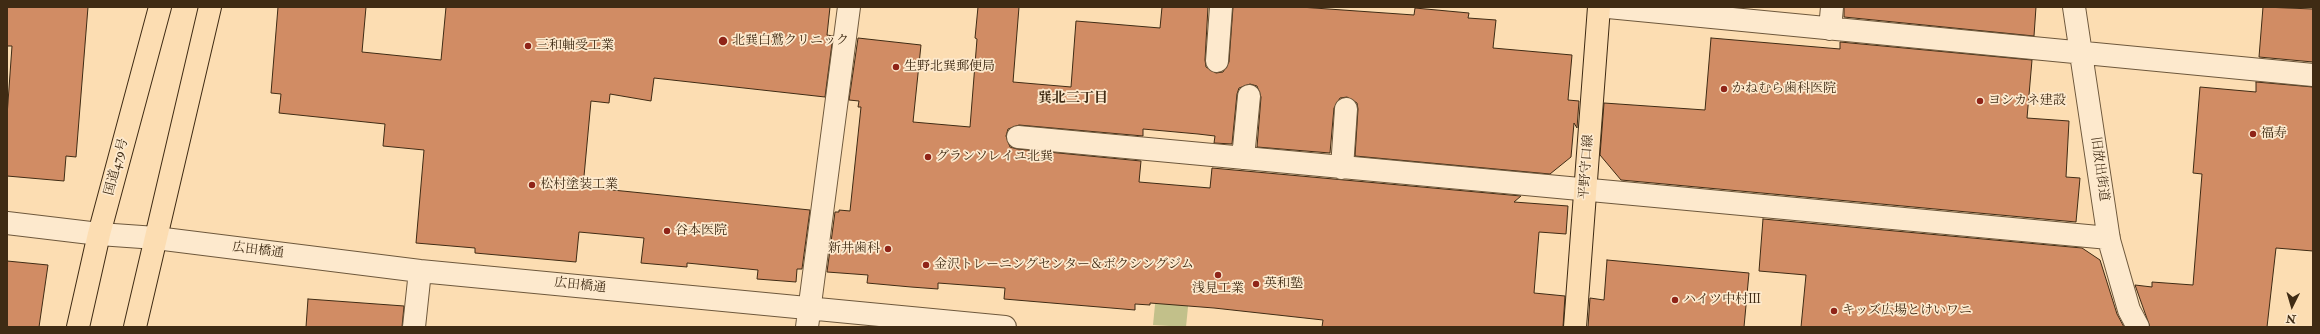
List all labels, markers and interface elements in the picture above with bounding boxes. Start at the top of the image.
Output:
place label: 北巽白鷲クリニック [732,33,849,49]
marker: 北巽白鷲クリニック [717,35,729,47]
place label: 三和軸受工業 [536,38,614,54]
marker: 三和軸受工業 [523,41,533,51]
place label: 生野北巽郵便局 [904,59,995,75]
marker: 生野北巽郵便局 [891,62,901,72]
place label: かねむら歯科医院 [1732,81,1836,97]
marker: かねむら歯科医院 [1719,84,1729,94]
district label: 巽北三丁目 [1038,91,1108,107]
place label: ヨシカネ建設 [1988,93,2066,109]
marker: ヨシカネ建設 [1975,96,1985,106]
place label: 福寿 [2261,126,2287,142]
marker: 福寿 [2248,129,2258,139]
street label: 平野守口線 [1577,134,1597,200]
street label: 旧放出街道 [2087,136,2111,202]
street label: 国道479号 [102,137,132,197]
place label: グランソレイユ北巽 [936,149,1053,165]
marker: グランソレイユ北巽 [923,152,933,162]
place label: 松村塗装工業 [540,177,618,193]
marker: 松村塗装工業 [527,180,537,190]
place label: 谷本医院 [675,223,727,239]
marker: 谷本医院 [662,226,672,236]
street label: 広田橋通 [231,240,285,262]
place label: 新井歯科 [828,241,880,257]
marker: 新井歯科 [883,244,893,254]
place label: 金沢トレーニングセンター＆ボクシングジム [934,257,1194,273]
marker: 金沢トレーニングセンター＆ボクシングジム [921,260,931,270]
marker: 浅見工業 [1213,270,1223,280]
street label: 広田橋通 [553,276,607,296]
place label: 英和塾 [1264,276,1303,292]
marker: 英和塾 [1251,279,1261,289]
place label: 浅見工業 [1192,281,1244,297]
north arrow [2272,286,2312,326]
place label: ハイツ中村Ⅲ [1683,292,1761,308]
marker: ハイツ中村Ⅲ [1670,295,1680,305]
place label: キッズ広場とけいワニ [1842,303,1972,319]
marker: キッズ広場とけいワニ [1829,306,1839,316]
text: N [2285,312,2296,325]

